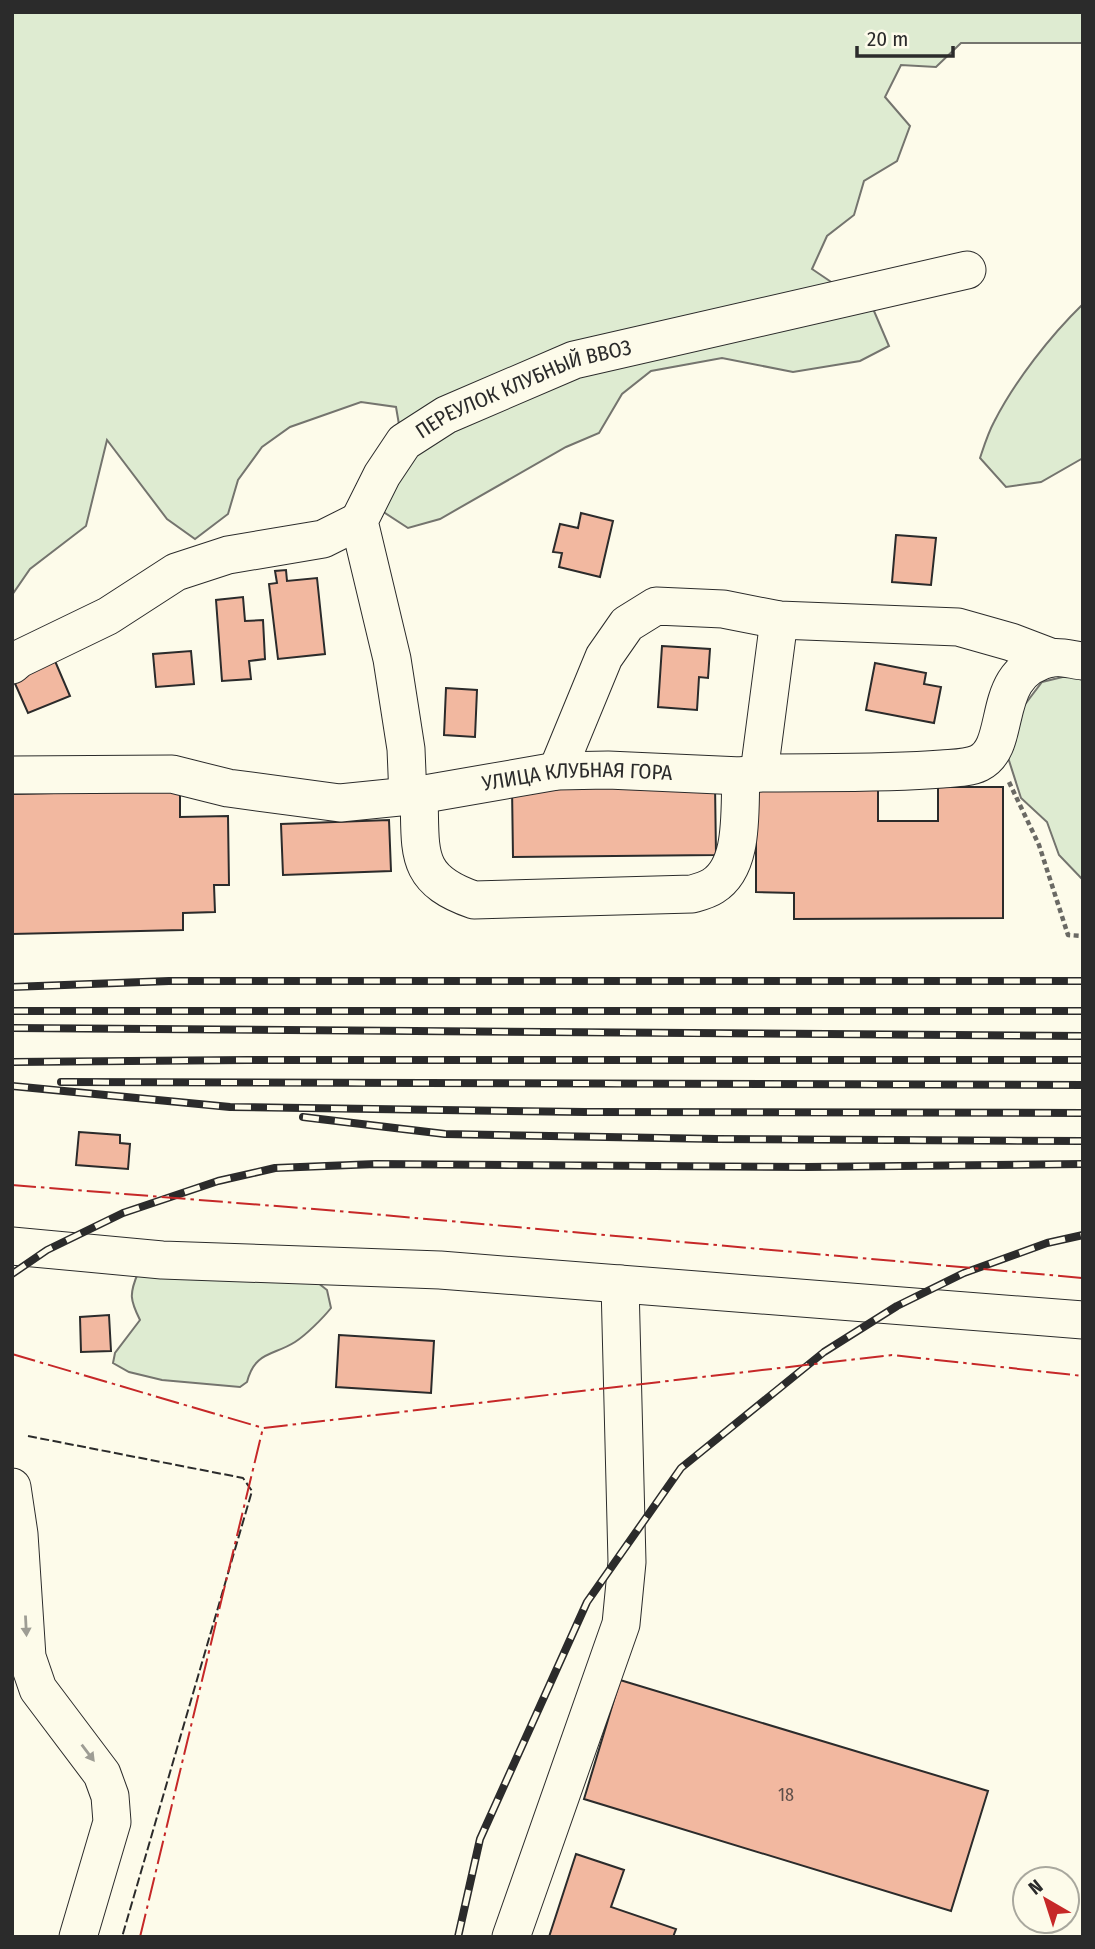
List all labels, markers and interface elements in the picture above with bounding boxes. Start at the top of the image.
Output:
scale bar [857,14,953,58]
text: 20 m [867,26,908,52]
street label: ПЕРЕУЛОК КЛУБНЫЙ ВВОЗ [411,334,634,444]
street label: УЛИЦА КЛУБНАЯ ГОРА [479,757,673,797]
one-way arrow [21,1615,32,1637]
one-way arrow [80,1744,94,1762]
house number: 18 [778,1784,794,1806]
north arrow [1011,1865,1081,1935]
text: N [1024,1875,1047,1900]

